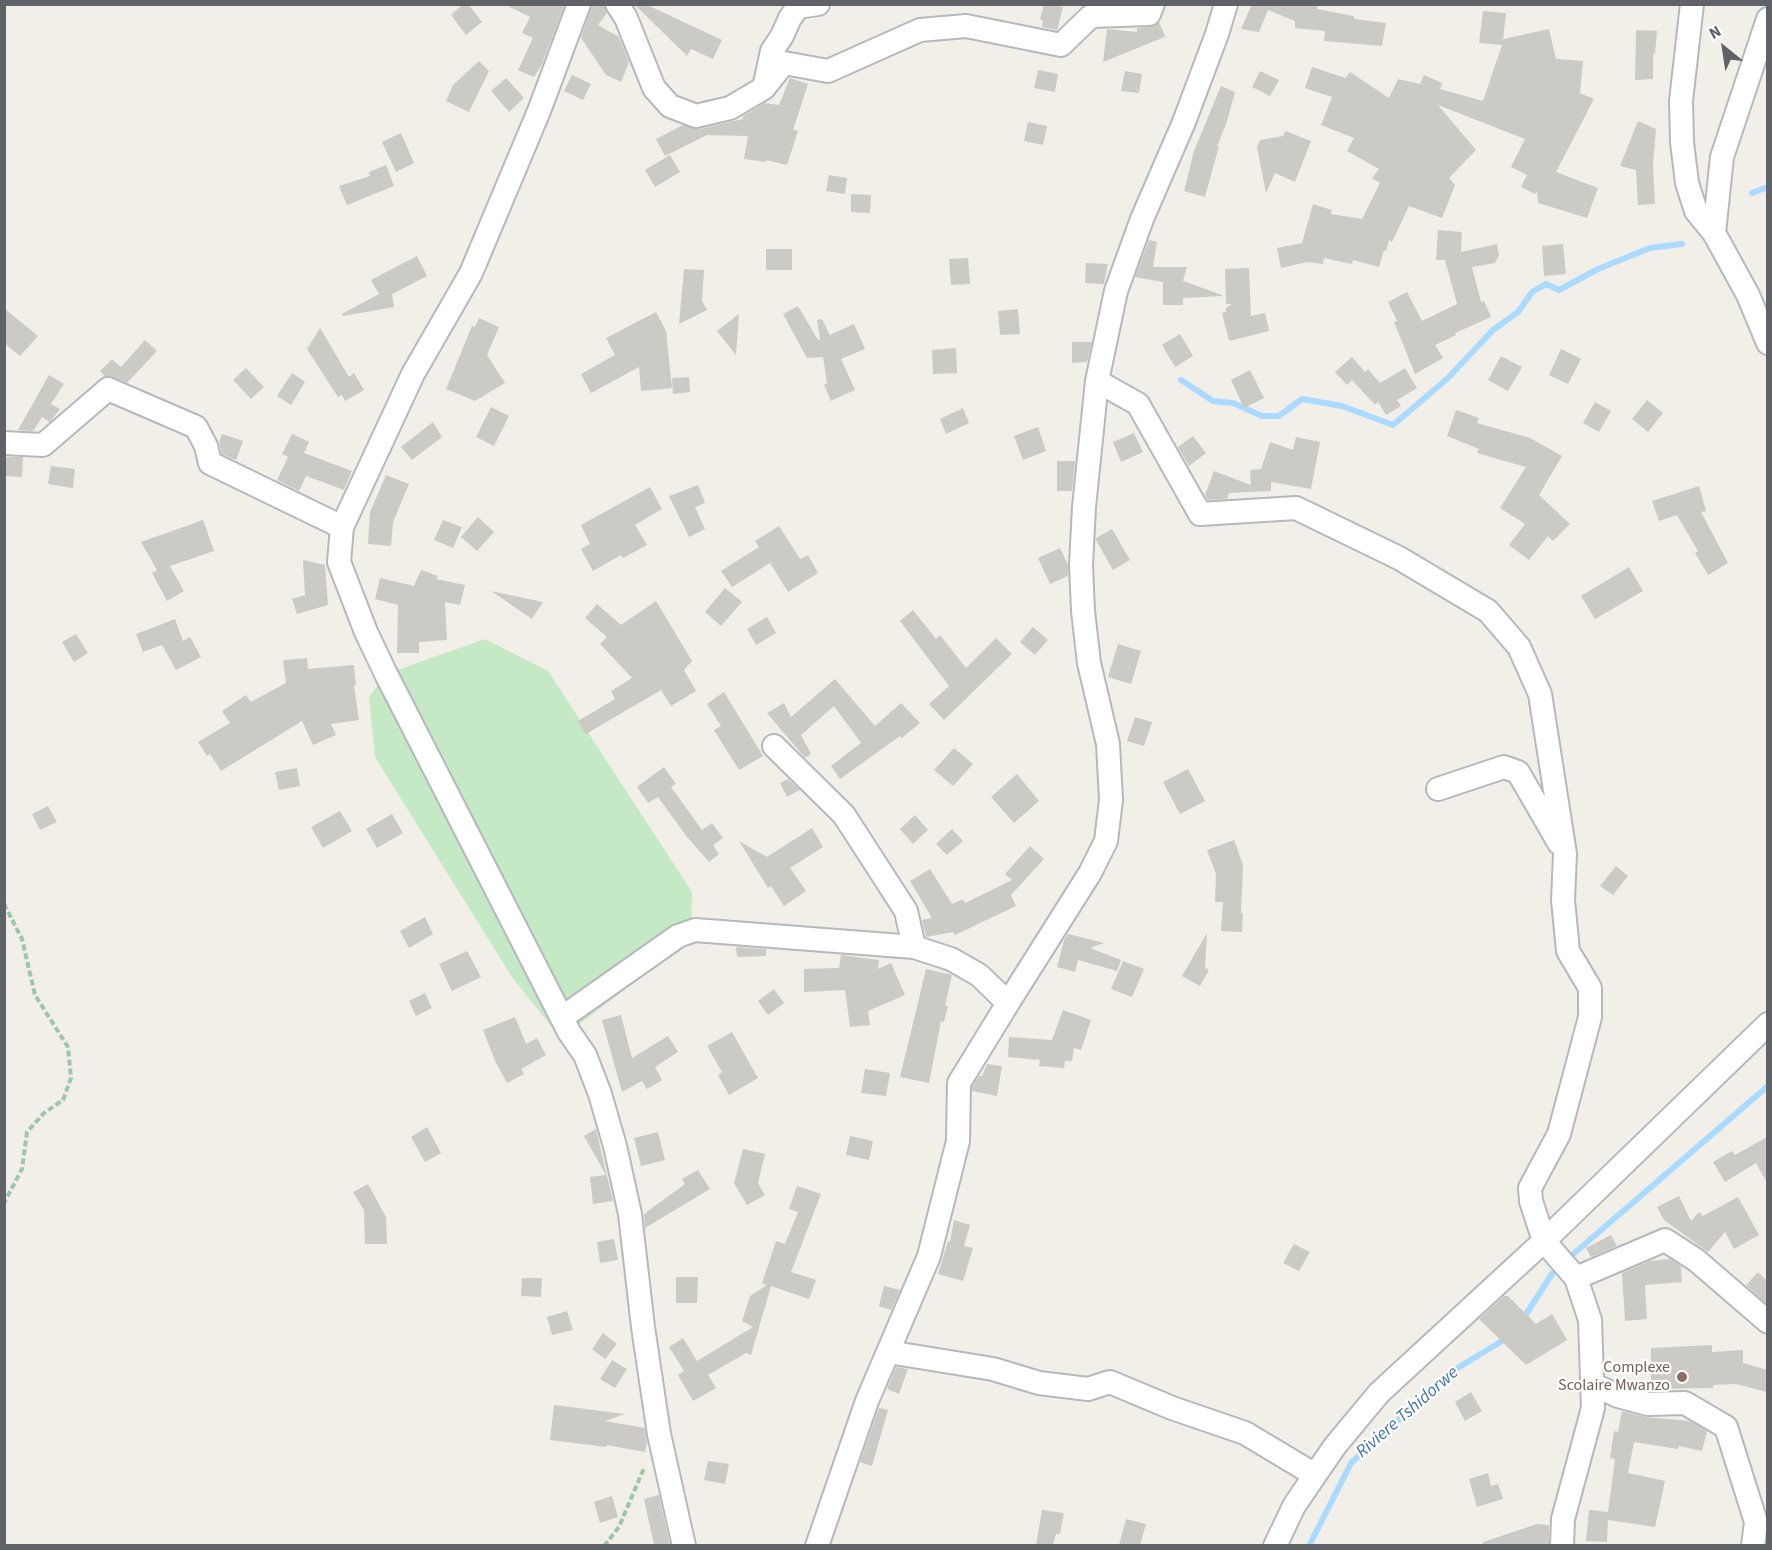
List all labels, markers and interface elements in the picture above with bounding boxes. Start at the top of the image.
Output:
north arrow [1694,18,1754,78]
text: N [1705,20,1725,45]
place label: Complexe Scolaire Mwanzo [1558,1358,1670,1396]
water label: Riviere Tshidorwe [1352,1363,1464,1463]
marker: Complexe Scolaire Mwanzo [1675,1370,1689,1384]

